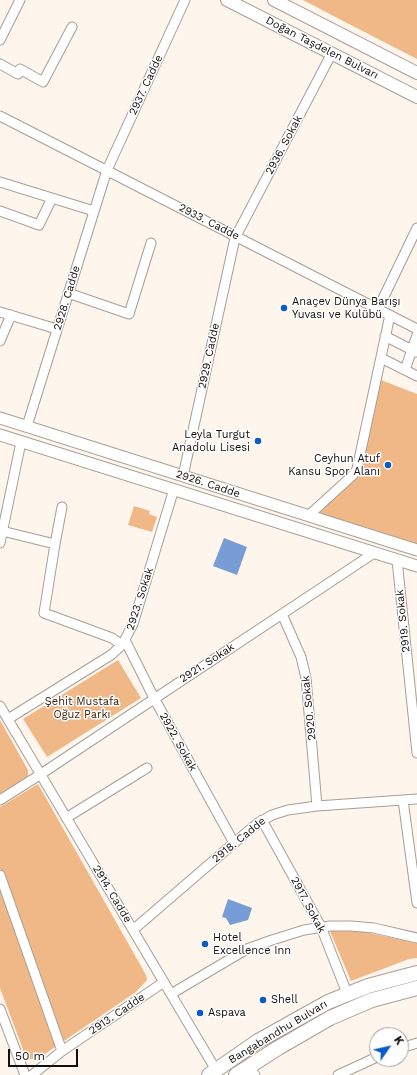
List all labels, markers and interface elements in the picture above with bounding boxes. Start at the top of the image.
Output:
street label: Doğan Taşdelen Bulvarı [264,14,380,82]
street label: 2937. Cadde [126,53,166,117]
street label: 2936. Sokak [263,113,305,177]
street label: 2933. Cadde [176,201,242,243]
street label: 2928. Cadde [51,264,83,332]
place label: Anaçev Dünya Barışı Yuvası ve Kulübü [292,295,401,321]
marker: Anaçev Dünya Barışı Yuvası ve Kulübü [279,303,289,313]
street label: 2929. Cadde [196,322,222,390]
place label: Leyla Turgut Anadolu Lisesi [172,428,250,454]
marker: Leyla Turgut Anadolu Lisesi [253,436,263,446]
place label: Ceyhun Atuf Kansu Spor Alanı [288,452,380,478]
marker: Ceyhun Atuf Kansu Spor Alanı [383,460,393,470]
street label: 2926. Cadde [174,467,242,501]
street label: 2923. Sokak [124,566,156,632]
street label: 2919. Sokak [393,589,413,653]
street label: 2921. Sokak [177,640,237,686]
street label: 2920. Sokak [299,675,319,741]
park label: Şehit Mustafa Oğuz Parkı [45,695,119,721]
street label: 2922. Sokak [156,710,200,774]
street label: 2918. Cadde [210,814,268,866]
street label: 2914. Cadde [90,863,134,925]
street label: 2917. Sokak [288,875,328,935]
place label: Hotel Excellence Inn [213,931,291,957]
marker: Hotel Excellence Inn [200,939,210,949]
street label: 2913. Cadde [87,990,147,1038]
place label: Shell [271,993,298,1007]
marker: Shell [258,995,268,1005]
street label: Bangabandhu Bulvarı [226,997,330,1067]
place label: Aspava [208,1006,246,1020]
marker: Aspava [195,1008,205,1018]
north arrow [369,1027,409,1067]
text: K [391,1034,406,1047]
scale bar [10,1041,80,1067]
text: 50 m [15,1049,45,1063]

